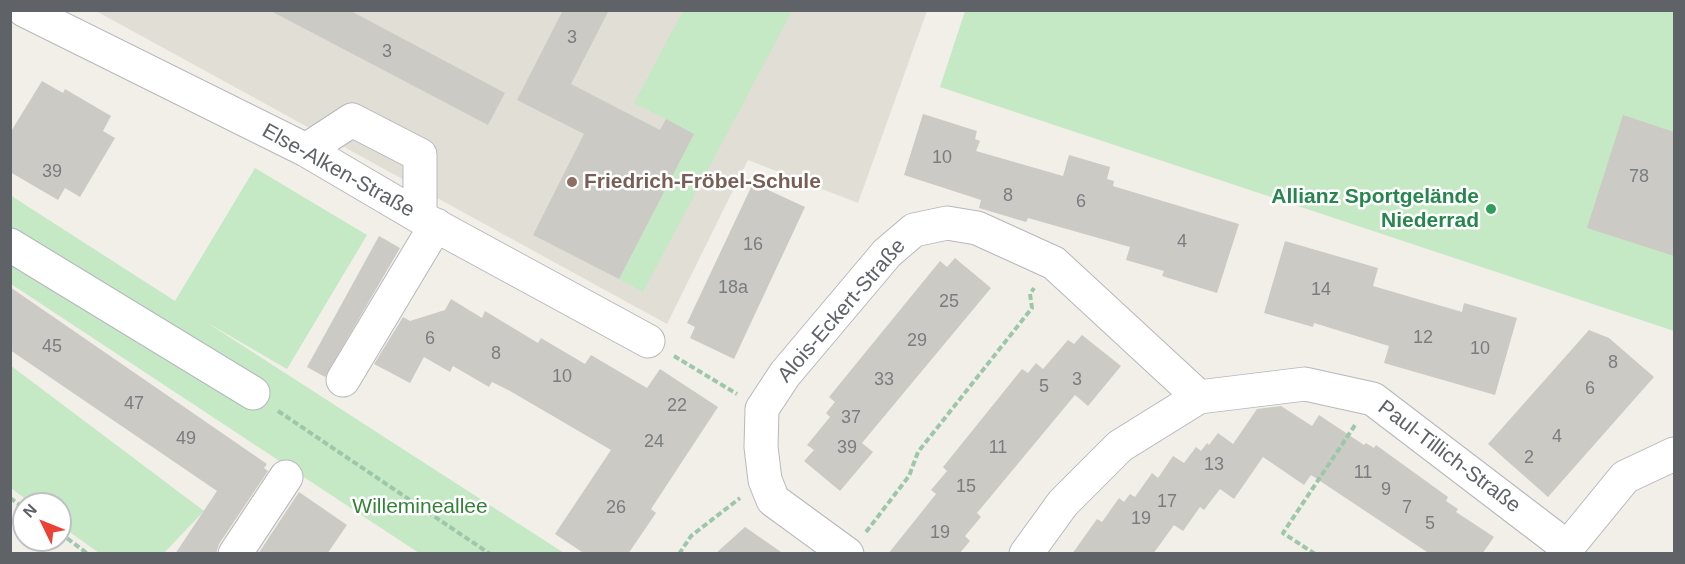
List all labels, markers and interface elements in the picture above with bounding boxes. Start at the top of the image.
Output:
house number: 3 [567,27,577,49]
house number: 3 [382,41,392,63]
street label: Else-Alken-Straße [257,119,419,223]
house number: 10 [932,147,952,169]
house number: 39 [42,161,62,183]
house number: 78 [1629,166,1649,188]
place label: Friedrich-Fröbel-Schule [584,169,821,195]
marker: Friedrich-Fröbel-Schule [565,175,579,189]
place label: Allianz Sportgelände Niederrad [1271,184,1479,234]
house number: 8 [1003,185,1013,207]
house number: 6 [1076,191,1086,213]
marker: Allianz Sportgelände Niederrad [1484,202,1498,216]
house number: 4 [1177,231,1187,253]
house number: 16 [743,234,763,256]
street label: Alois-Eckert-Straße [773,234,911,388]
house number: 18a [718,277,748,299]
house number: 14 [1311,279,1331,301]
house number: 25 [939,291,959,313]
house number: 12 [1413,327,1433,349]
house number: 6 [425,328,435,350]
house number: 29 [907,330,927,352]
house number: 45 [42,336,62,358]
house number: 10 [1470,338,1490,360]
house number: 8 [491,343,501,365]
house number: 8 [1608,352,1618,374]
house number: 10 [552,366,572,388]
house number: 33 [874,369,894,391]
house number: 3 [1072,369,1082,391]
house number: 5 [1039,376,1049,398]
house number: 6 [1585,378,1595,400]
house number: 47 [124,393,144,415]
house number: 22 [667,395,687,417]
street label: Paul-Tillich-Straße [1373,395,1525,519]
house number: 37 [841,407,861,429]
house number: 4 [1552,426,1562,448]
house number: 49 [176,428,196,450]
house number: 24 [644,431,664,453]
house number: 39 [837,437,857,459]
house number: 11 [989,437,1007,459]
house number: 2 [1524,447,1534,469]
house number: 13 [1204,454,1224,476]
house number: 11 [1354,462,1372,484]
house number: 15 [956,476,976,498]
house number: 9 [1381,479,1391,501]
house number: 17 [1157,491,1177,513]
north arrow [12,492,72,552]
park label: Willemineallee [352,494,488,520]
house number: 26 [606,497,626,519]
house number: 7 [1402,497,1412,519]
text: N [20,501,40,521]
house number: 19 [1131,508,1151,530]
house number: 5 [1425,513,1435,535]
house number: 19 [930,522,950,544]

